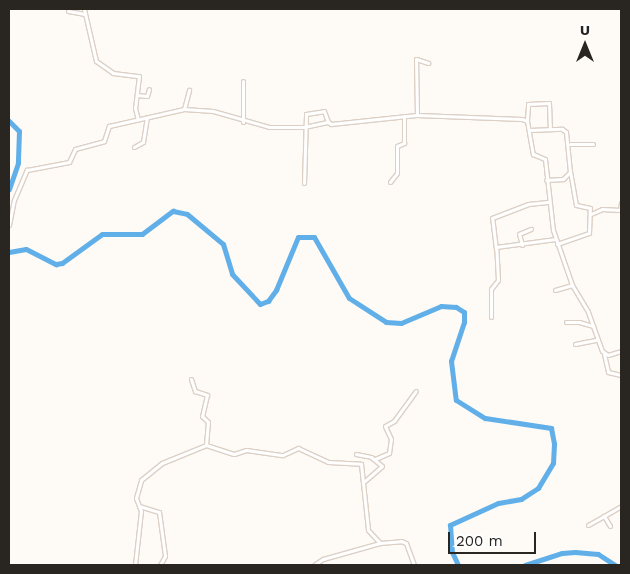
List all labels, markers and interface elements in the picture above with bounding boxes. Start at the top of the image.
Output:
north arrow [560,20,610,70]
text: U [580,22,590,38]
scale bar [450,522,538,554]
text: 200 m [456,532,503,550]

